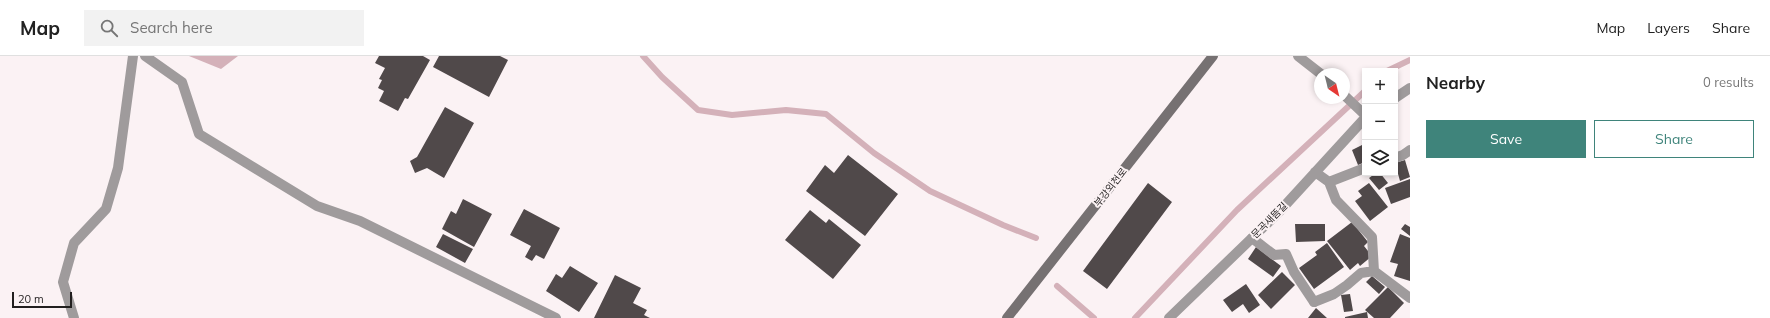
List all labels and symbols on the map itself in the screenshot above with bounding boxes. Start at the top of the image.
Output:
north arrow [1314,68,1350,104]
street label: 부강외천로 [1091,165,1130,209]
street label: 문곡새뜸길 [1248,199,1290,241]
scale bar [12,290,72,309]

